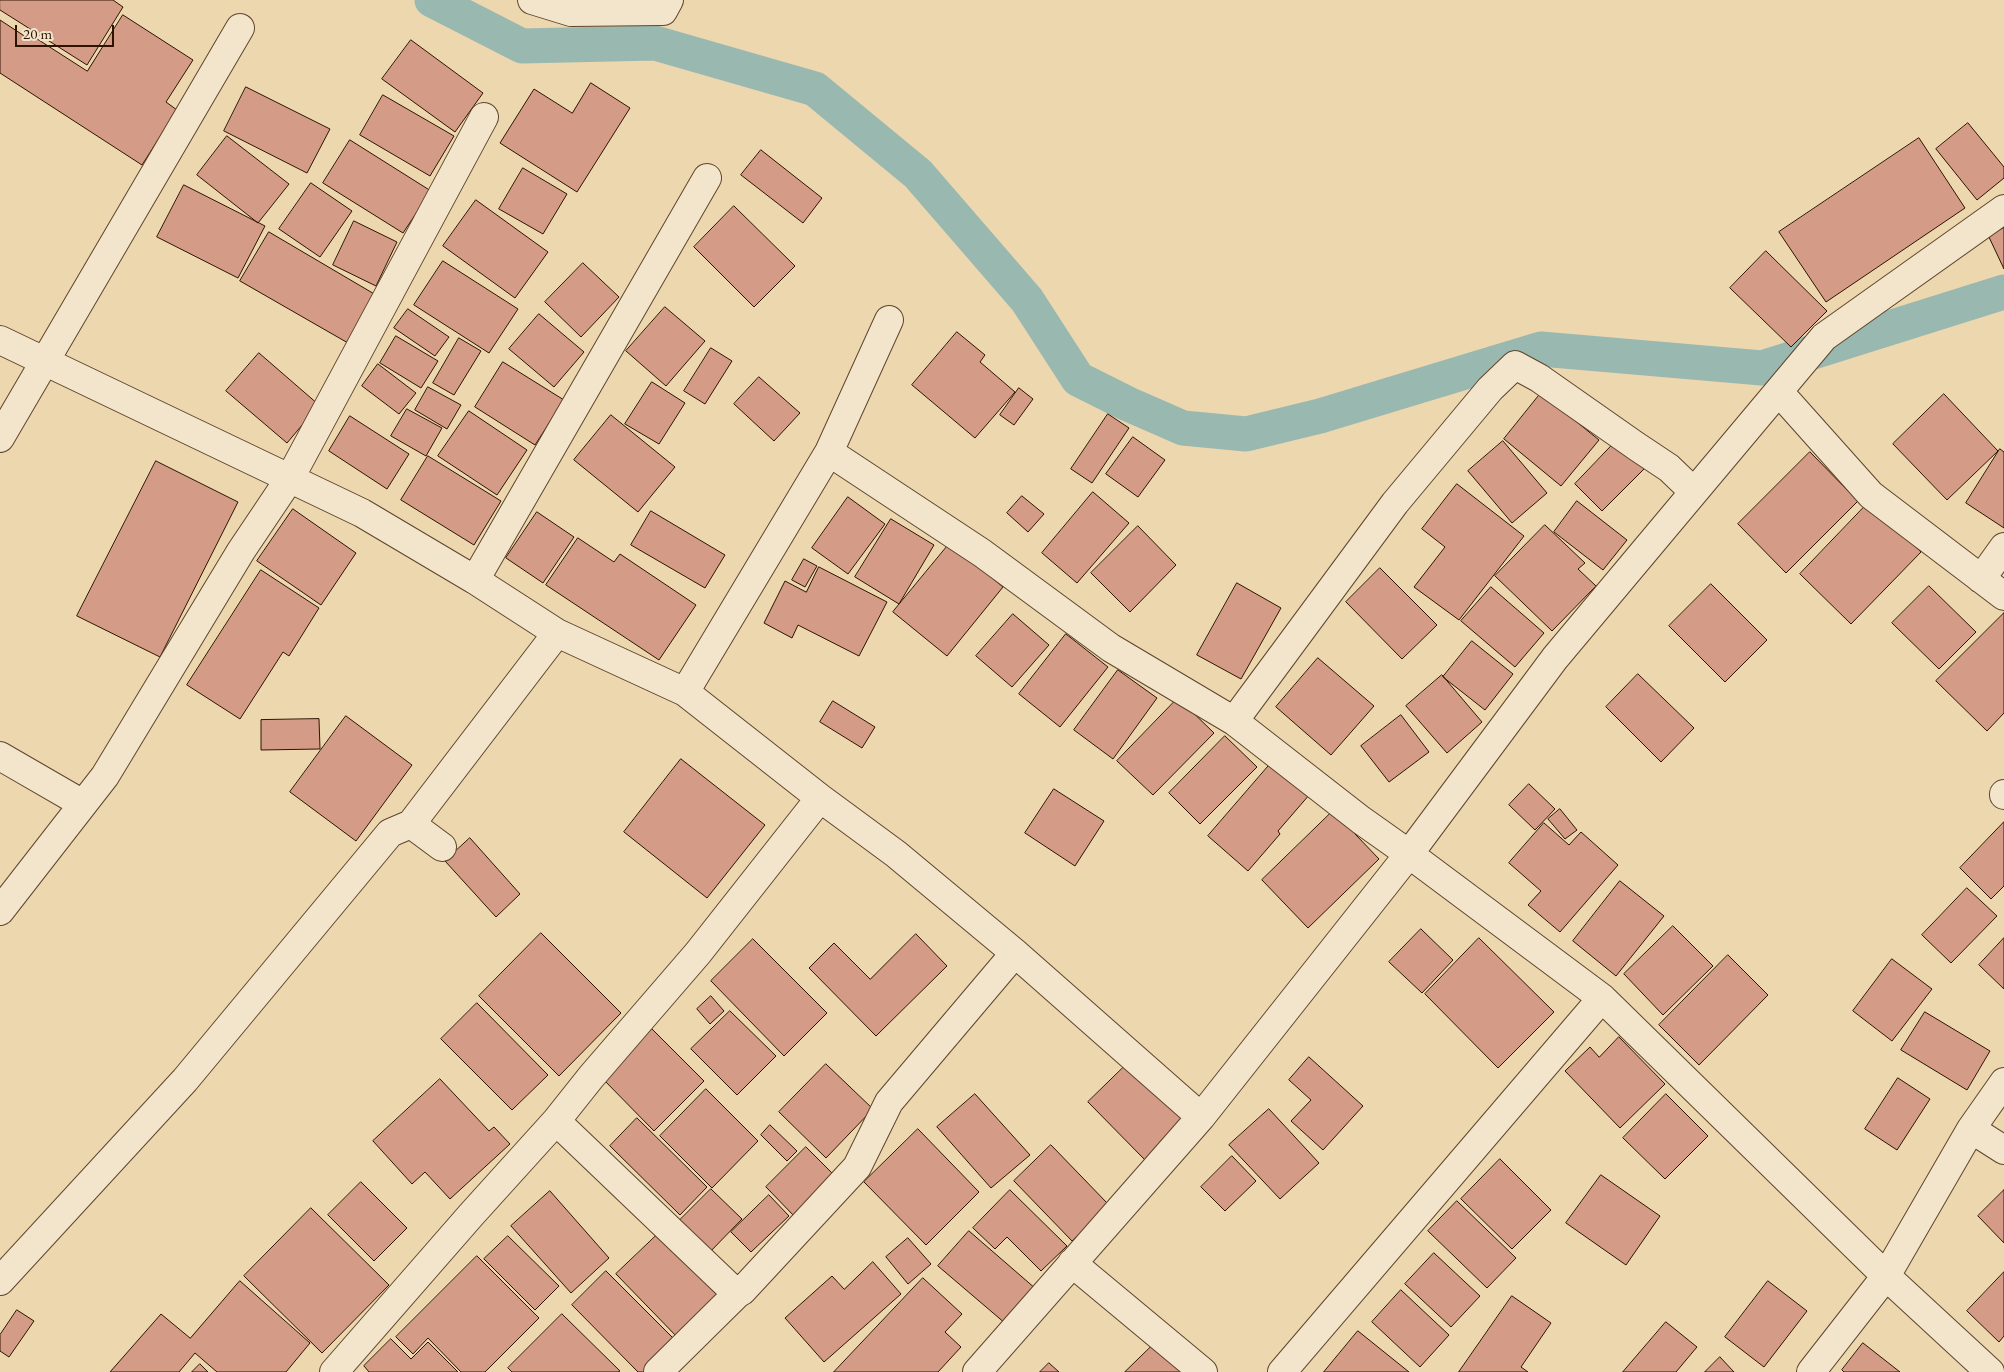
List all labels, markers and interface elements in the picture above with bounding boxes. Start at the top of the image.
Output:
scale bar [18,15,116,47]
text: 20 m [23,24,52,43]

